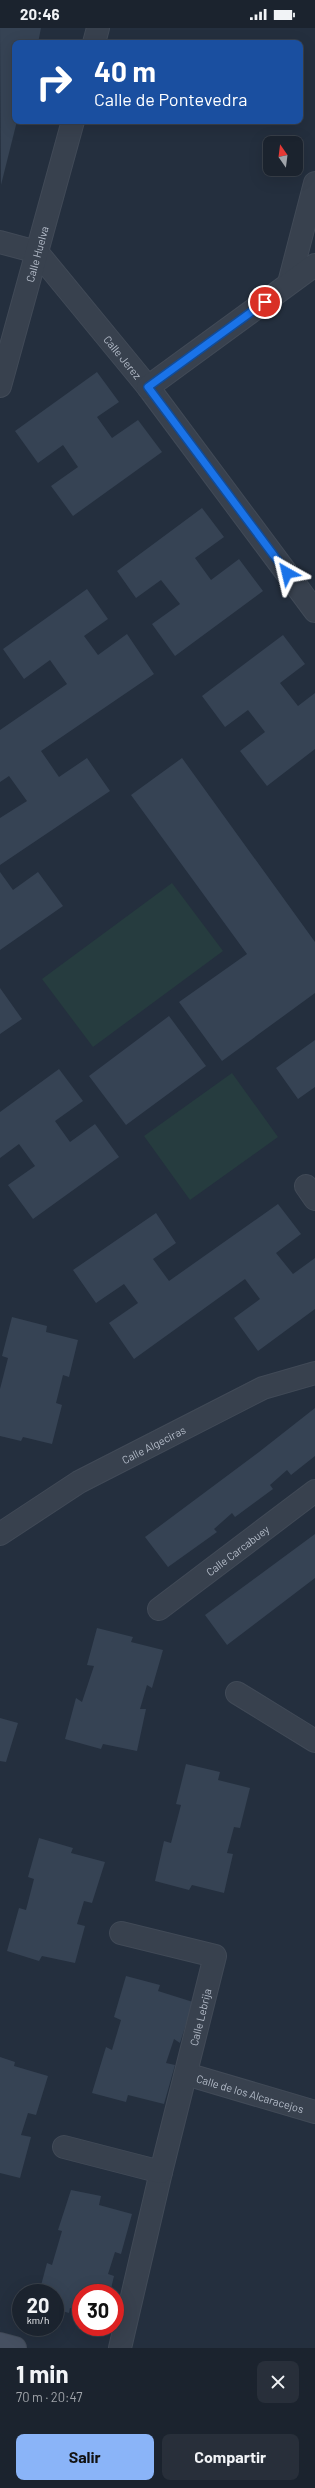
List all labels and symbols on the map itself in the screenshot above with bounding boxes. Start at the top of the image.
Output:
north arrow [263,136,303,176]
street label: Calle Huelva [22,224,50,283]
pin [248,285,282,319]
street label: Calle Jerez [102,332,145,381]
position arrow [266,552,308,594]
street label: Calle Algeciras [119,1422,187,1466]
street label: Calle Carcabuey [203,1522,271,1578]
street label: Calle Lebrija [186,1987,213,2047]
street label: Calle de los Alcaracejos [195,2071,305,2115]
speed limit sign: 30 [72,2284,124,2336]

